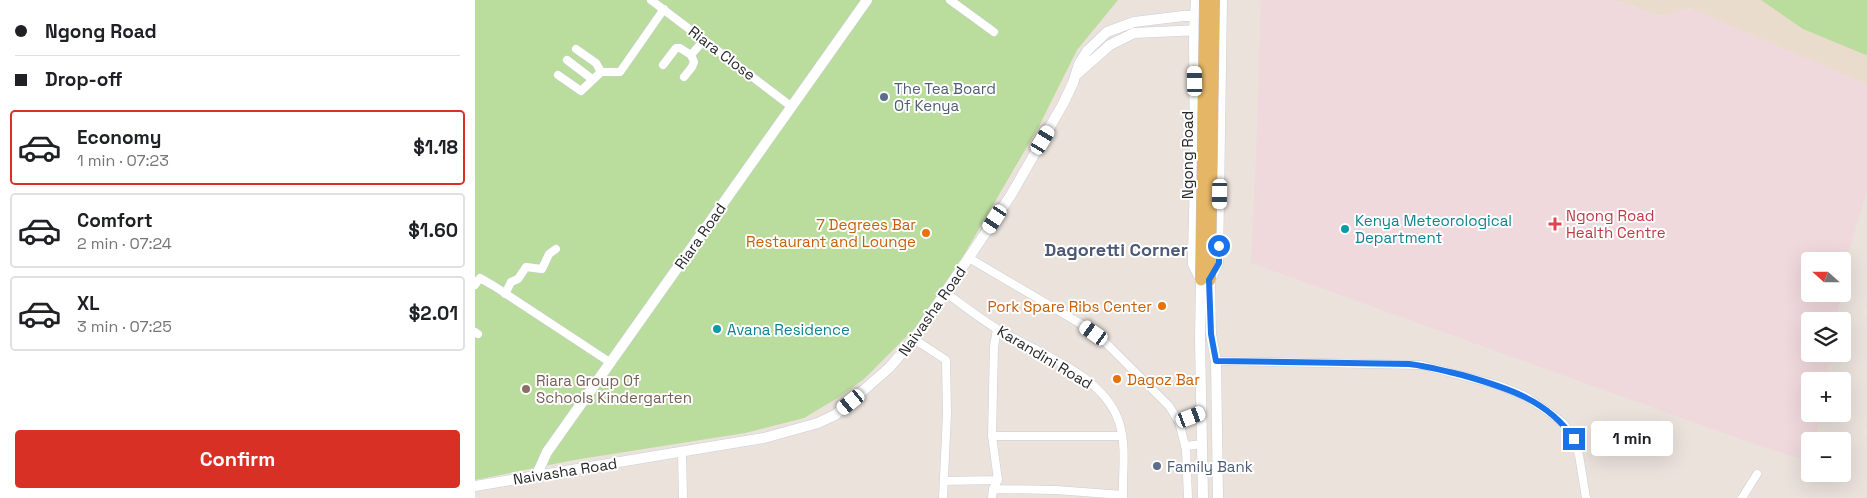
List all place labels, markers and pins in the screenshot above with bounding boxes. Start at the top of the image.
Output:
place label: The Tea Board Of Kenya [894,79,996,115]
marker: The Tea Board Of Kenya [878,91,890,103]
place label: Ngong Road Health Centre [1566,206,1666,242]
place label: Kenya Meteorological Department [1355,211,1512,247]
place label: 7 Degrees Bar Restaurant and Lounge [746,215,916,251]
marker: Ngong Road Health Centre [1548,217,1562,231]
marker: Kenya Meteorological Department [1339,223,1351,235]
marker: 7 Degrees Bar Restaurant and Lounge [920,227,932,239]
place label: Pork Spare Ribs Center [988,297,1152,316]
marker: Pork Spare Ribs Center [1156,300,1168,312]
place label: Avana Residence [727,320,850,339]
marker: Avana Residence [711,323,723,335]
place label: Dagoz Bar [1127,370,1200,389]
place label: Riara Group Of Schools Kindergarten [536,371,692,407]
marker: Dagoz Bar [1111,373,1123,385]
marker: Riara Group Of Schools Kindergarten [520,383,532,395]
place label: Family Bank [1167,457,1253,476]
marker: Family Bank [1151,460,1163,472]

